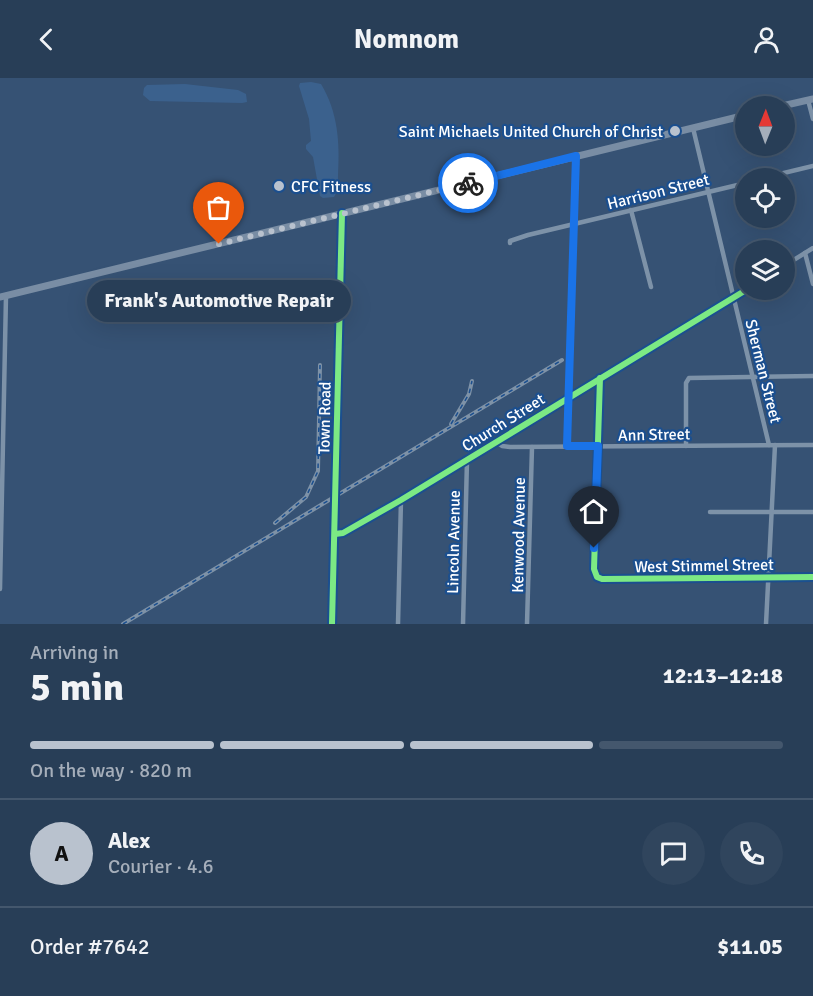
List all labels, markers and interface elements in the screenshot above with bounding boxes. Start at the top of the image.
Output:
icon: back [30,23,63,56]
text: Nomnom [354,23,459,56]
icon: person [750,23,783,56]
north arrow [735,96,795,156]
map controls [735,96,795,300]
place label: Saint Michaels United Church of Christ [399,122,663,142]
marker: Saint Michaels United Church of Christ [668,124,682,138]
courier [438,153,498,213]
icon: bike [452,167,485,200]
button: locate [735,168,795,228]
street label: Harrison Street [605,170,712,214]
place label: CFC Fitness [291,177,371,197]
marker: CFC Fitness [272,179,286,193]
pin [193,182,244,244]
icon: bag [202,191,235,224]
button: layers [735,240,795,300]
callout: Frank's Automotive Repair [87,280,351,322]
text: Frank's Automotive Repair [104,288,334,313]
street label: Sherman Street [740,317,786,426]
street label: Town Road [314,381,336,455]
street label: Church Street [458,389,549,456]
street label: Ann Street [618,424,691,446]
street label: Kenwood Avenue [508,477,530,593]
pin [568,486,619,548]
street label: Lincoln Avenue [443,490,465,594]
icon: home [577,495,610,528]
street label: West Stimmel Street [634,555,774,577]
text: Arriving in [30,640,119,665]
text: 12:13–12:18 [663,662,783,689]
text: 5 min [30,663,124,711]
text: On the way · 820 m [30,758,192,783]
button: chat [642,822,705,885]
button: phone [720,822,783,885]
text: Alex [108,827,150,854]
text: A [54,840,69,867]
text: Courier · 4.6 [108,854,214,879]
text: Order #7642 [30,933,150,960]
text: $11.05 [717,933,783,960]

